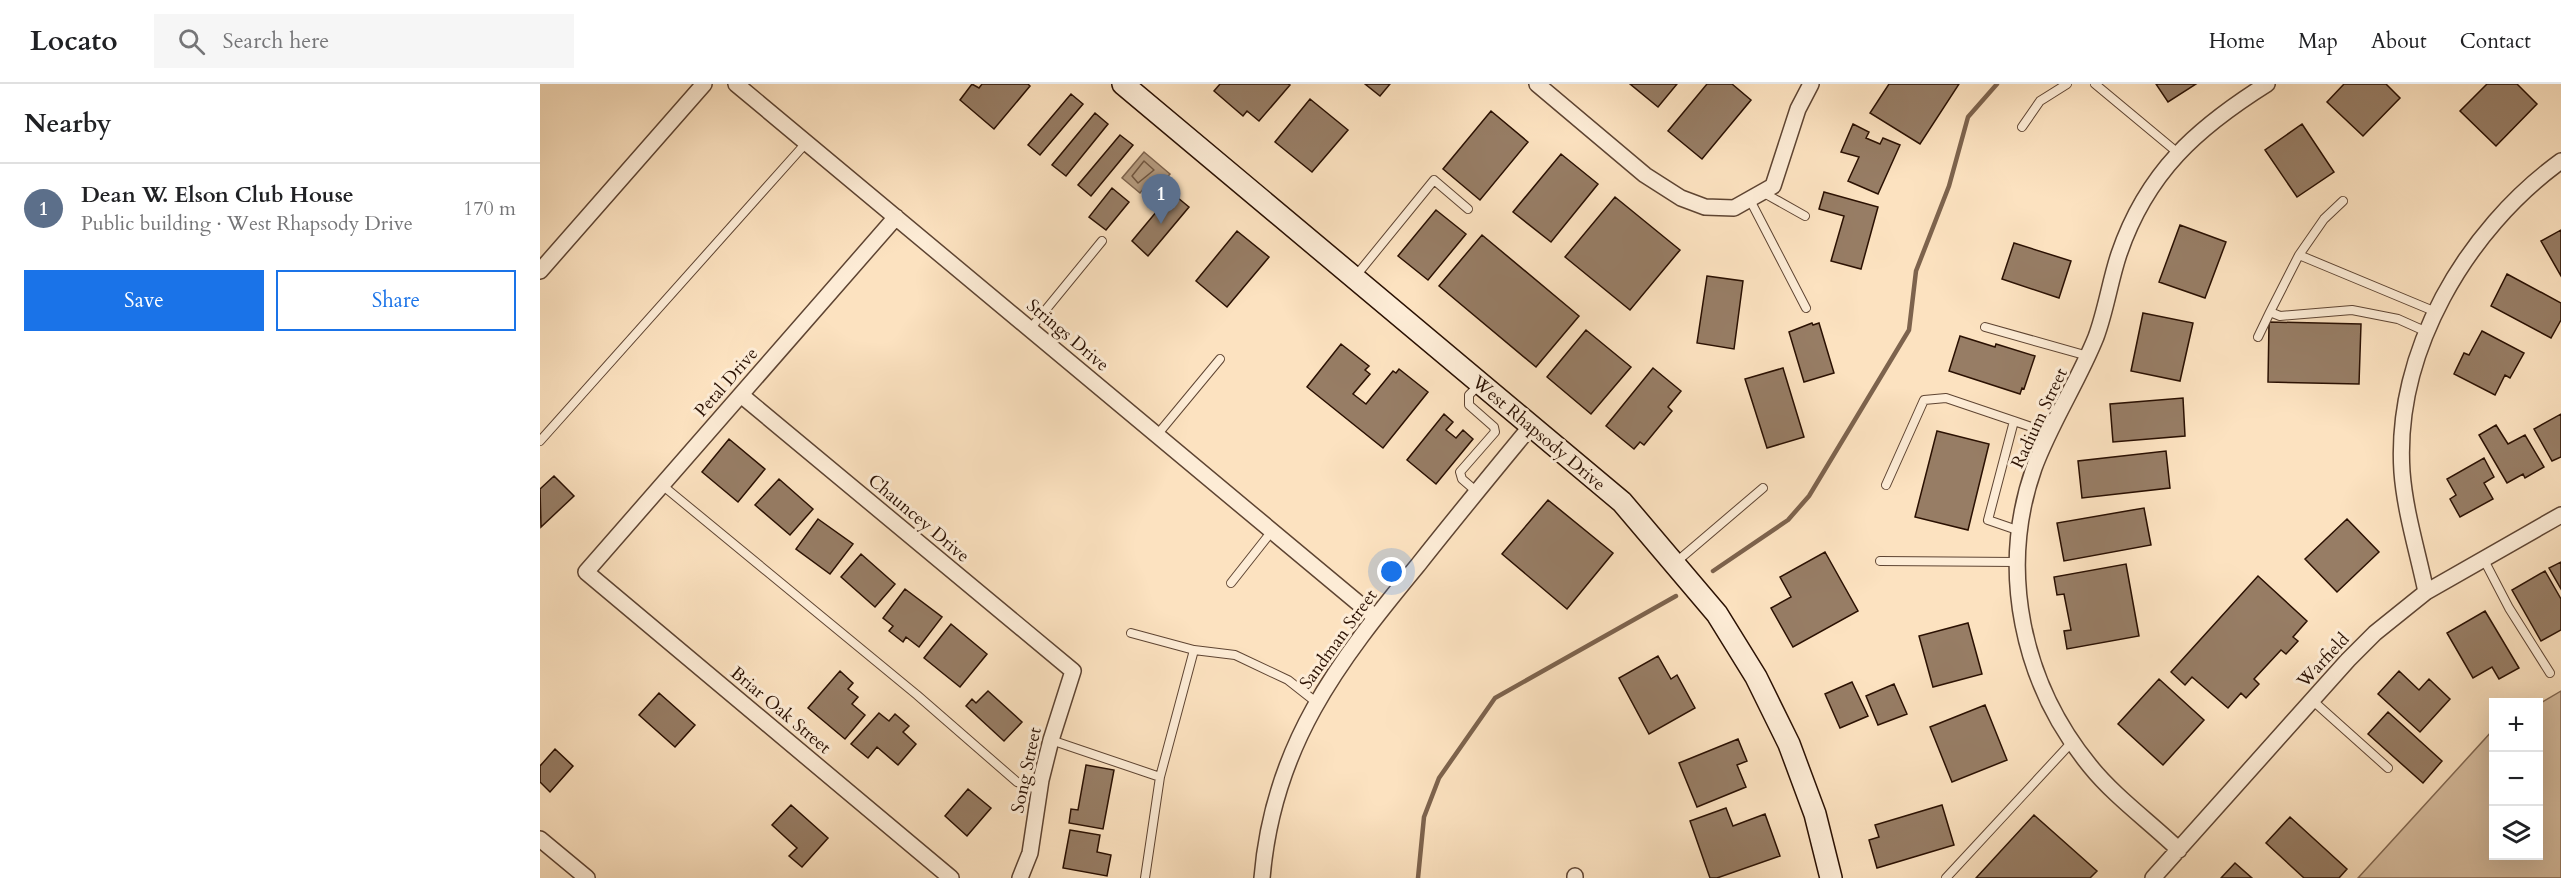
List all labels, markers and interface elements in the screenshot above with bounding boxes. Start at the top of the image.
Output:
search box [154,14,574,68]
text: Locato [30,22,118,60]
icon: search [175,25,208,58]
text: Search here [223,26,329,56]
text: Home [2209,27,2265,56]
text: Map [2298,27,2338,56]
text: About [2371,27,2427,56]
text: Contact [2460,27,2531,56]
text: Nearby [24,106,112,141]
pin: 1 [1142,174,1180,224]
text: Dean W. Elson Club House [81,180,354,210]
text: 1 [38,195,49,222]
text: 170 m [463,195,516,222]
text: Public building · West Rhapsody Drive [81,210,413,237]
button: Save [24,270,264,331]
button: Share [276,270,516,331]
street label: Strings Drive [1021,293,1114,377]
street label: Petal Drive [689,342,764,423]
street label: Radium Street [2005,364,2074,472]
street label: West Rhapsody Drive [1466,369,1611,497]
street label: Chauncey Drive [862,468,975,568]
your location [1377,557,1406,586]
street label: Sandman Street [1294,584,1383,694]
street label: Warfield [2291,627,2356,694]
street label: Briar Oak Street [725,661,836,760]
map controls [2489,698,2543,860]
button: + [2489,698,2543,752]
street label: Song Street [1005,725,1048,815]
button: − [2489,752,2543,806]
button: layers [2489,806,2543,860]

